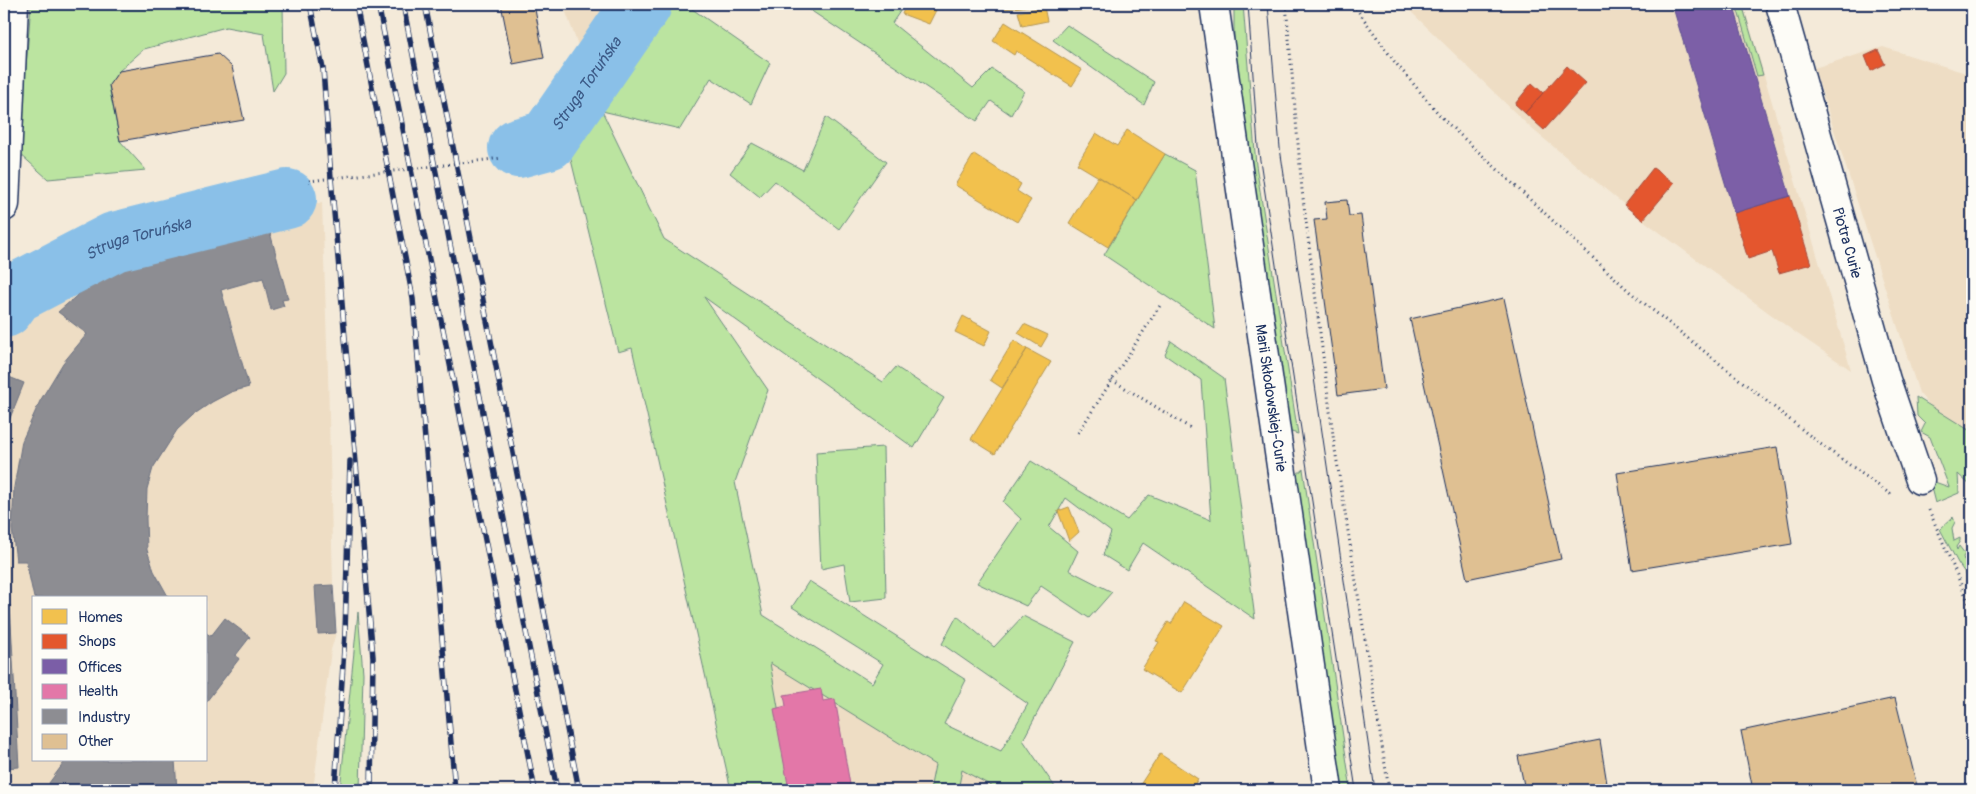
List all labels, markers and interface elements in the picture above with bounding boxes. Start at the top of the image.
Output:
water label: Struga Toruńska [547,32,627,135]
street label: Piotra Curie [1828,205,1866,281]
water label: Struga Toruńska [82,213,194,265]
street label: Marii Skłodowskiej-Curie [1251,323,1291,473]
legend [32,596,208,762]
text: Homes [78,608,123,627]
text: Shops [78,632,116,651]
text: Offices [78,658,122,677]
text: Health [78,682,118,701]
text: Industry [78,708,131,727]
text: Other [78,732,114,751]

